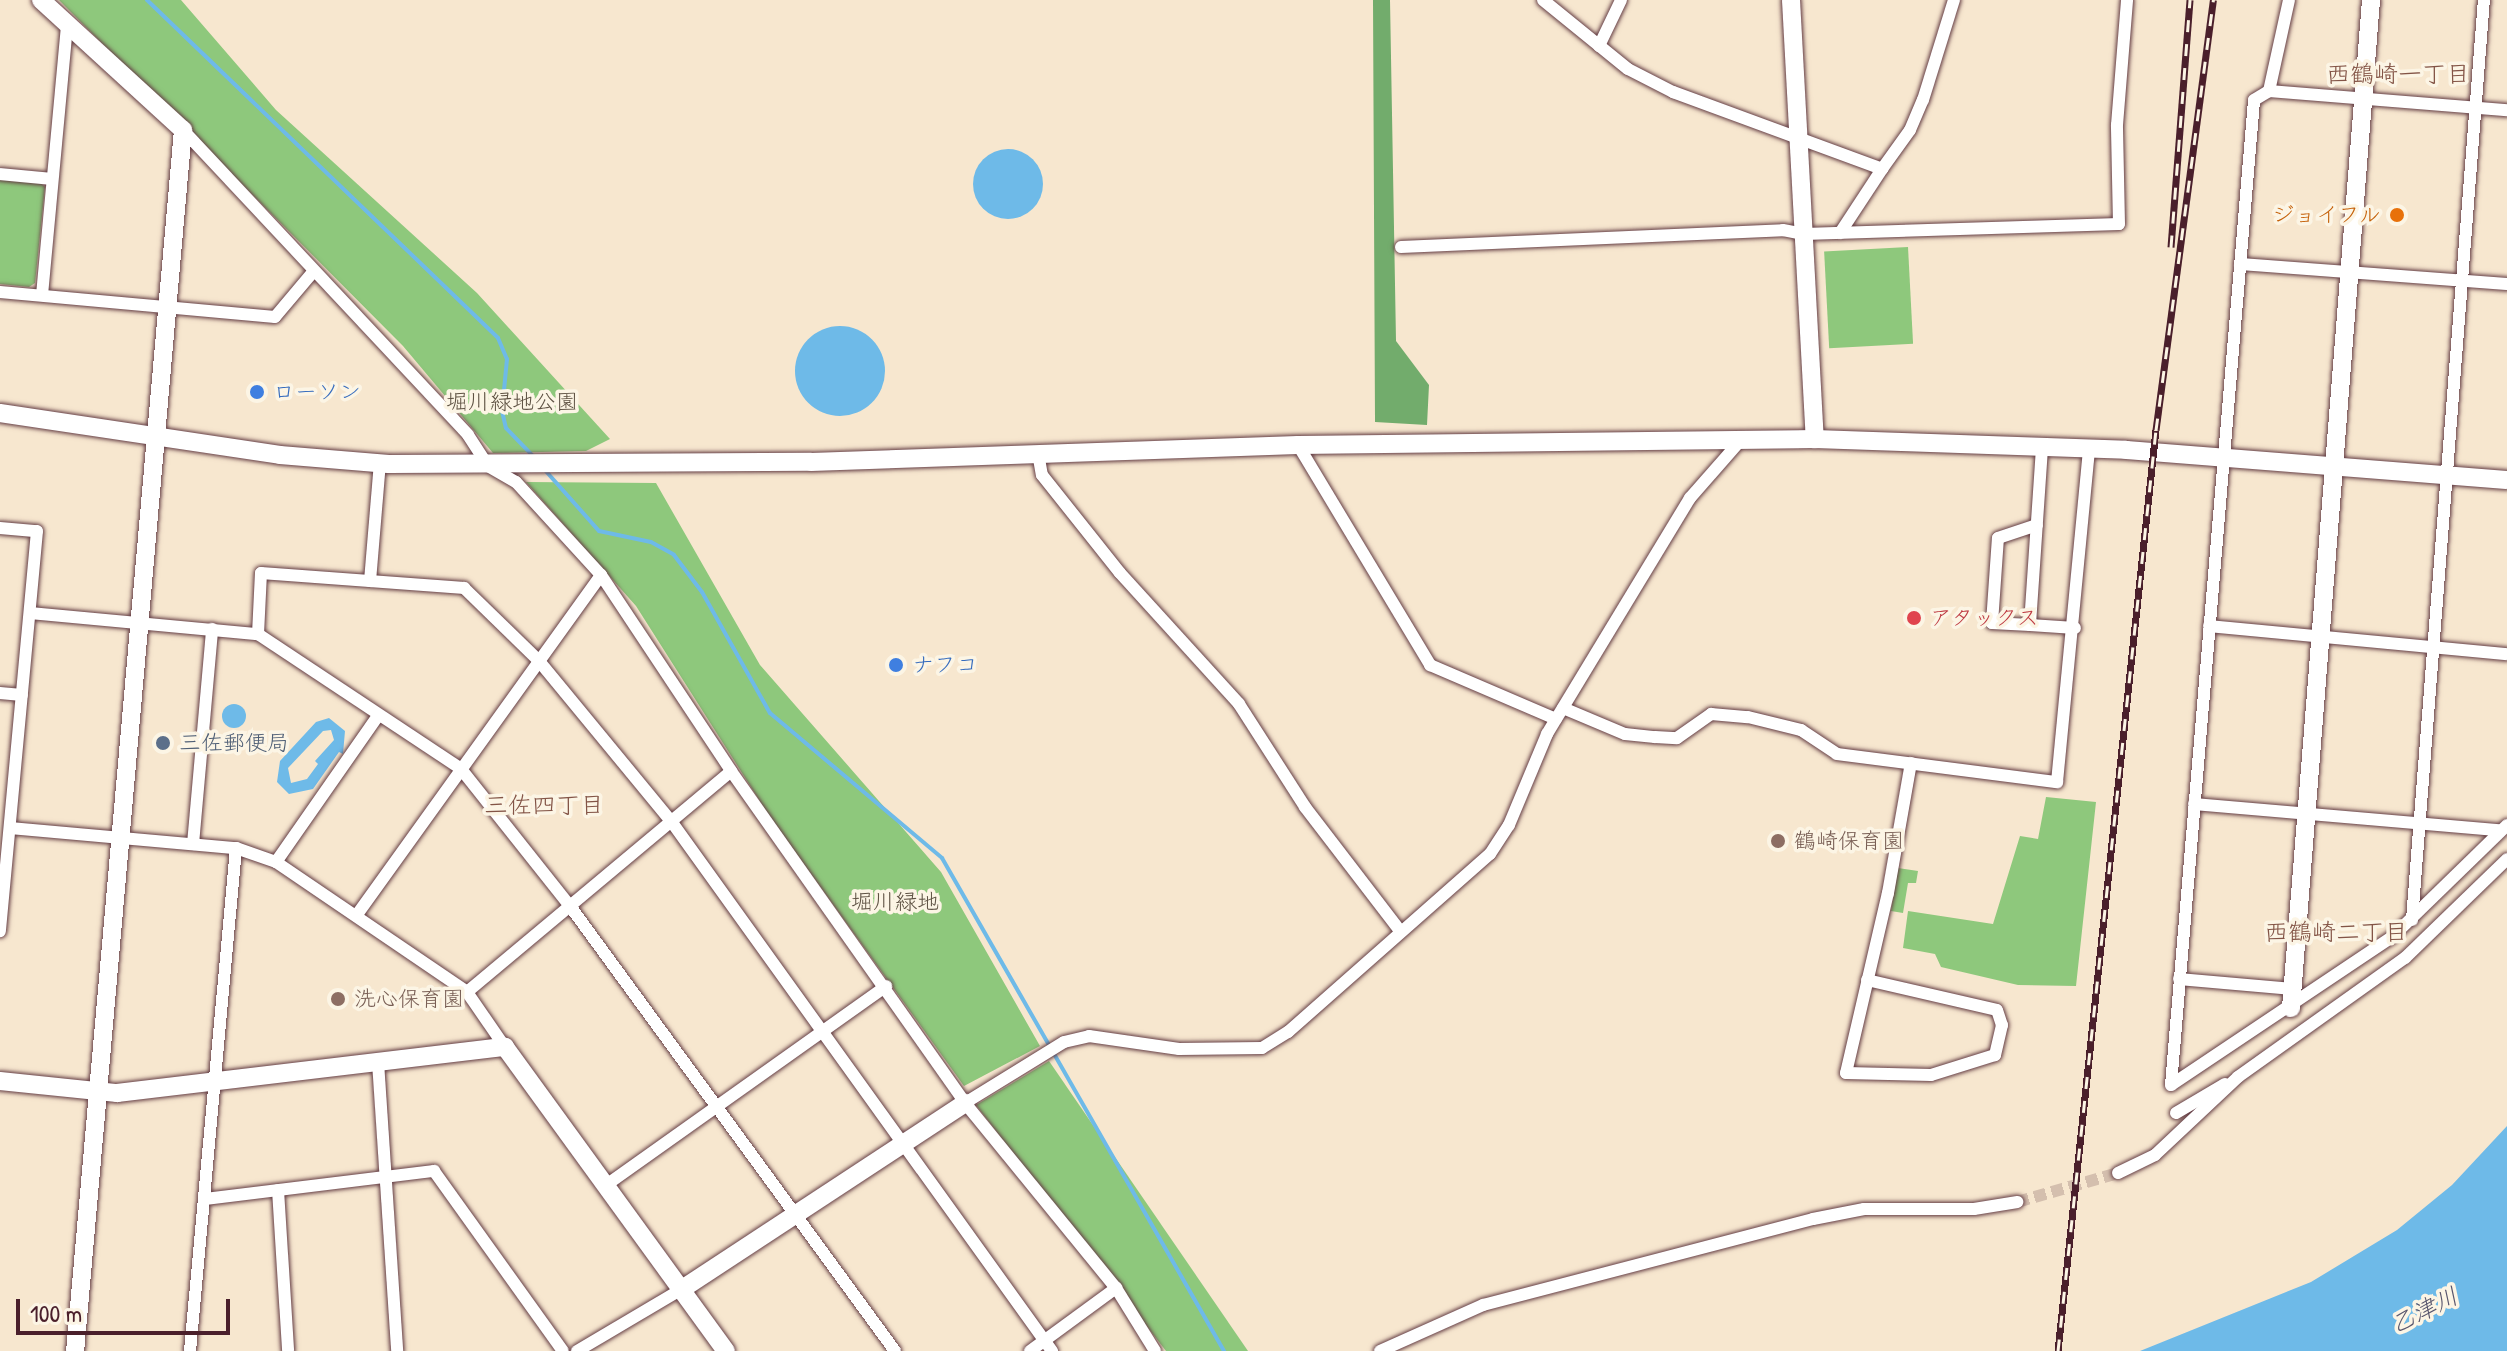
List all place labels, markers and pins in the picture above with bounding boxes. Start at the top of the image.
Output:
place label: ジョイフル [2271,202,2381,228]
marker: ジョイフル [2388,206,2406,224]
place label: ローソン [273,379,361,405]
marker: ローソン [248,383,266,401]
place label: アタックス [1930,605,2040,631]
marker: アタックス [1905,609,1923,627]
place label: ナフコ [912,652,978,678]
marker: ナフコ [887,656,905,674]
place label: 三佐郵便局 [179,730,289,756]
marker: 三佐郵便局 [154,734,172,752]
place label: 鶴崎保育園 [1794,828,1904,854]
marker: 鶴崎保育園 [1769,832,1787,850]
place label: 洗心保育園 [354,986,464,1012]
marker: 洗心保育園 [329,990,347,1008]

